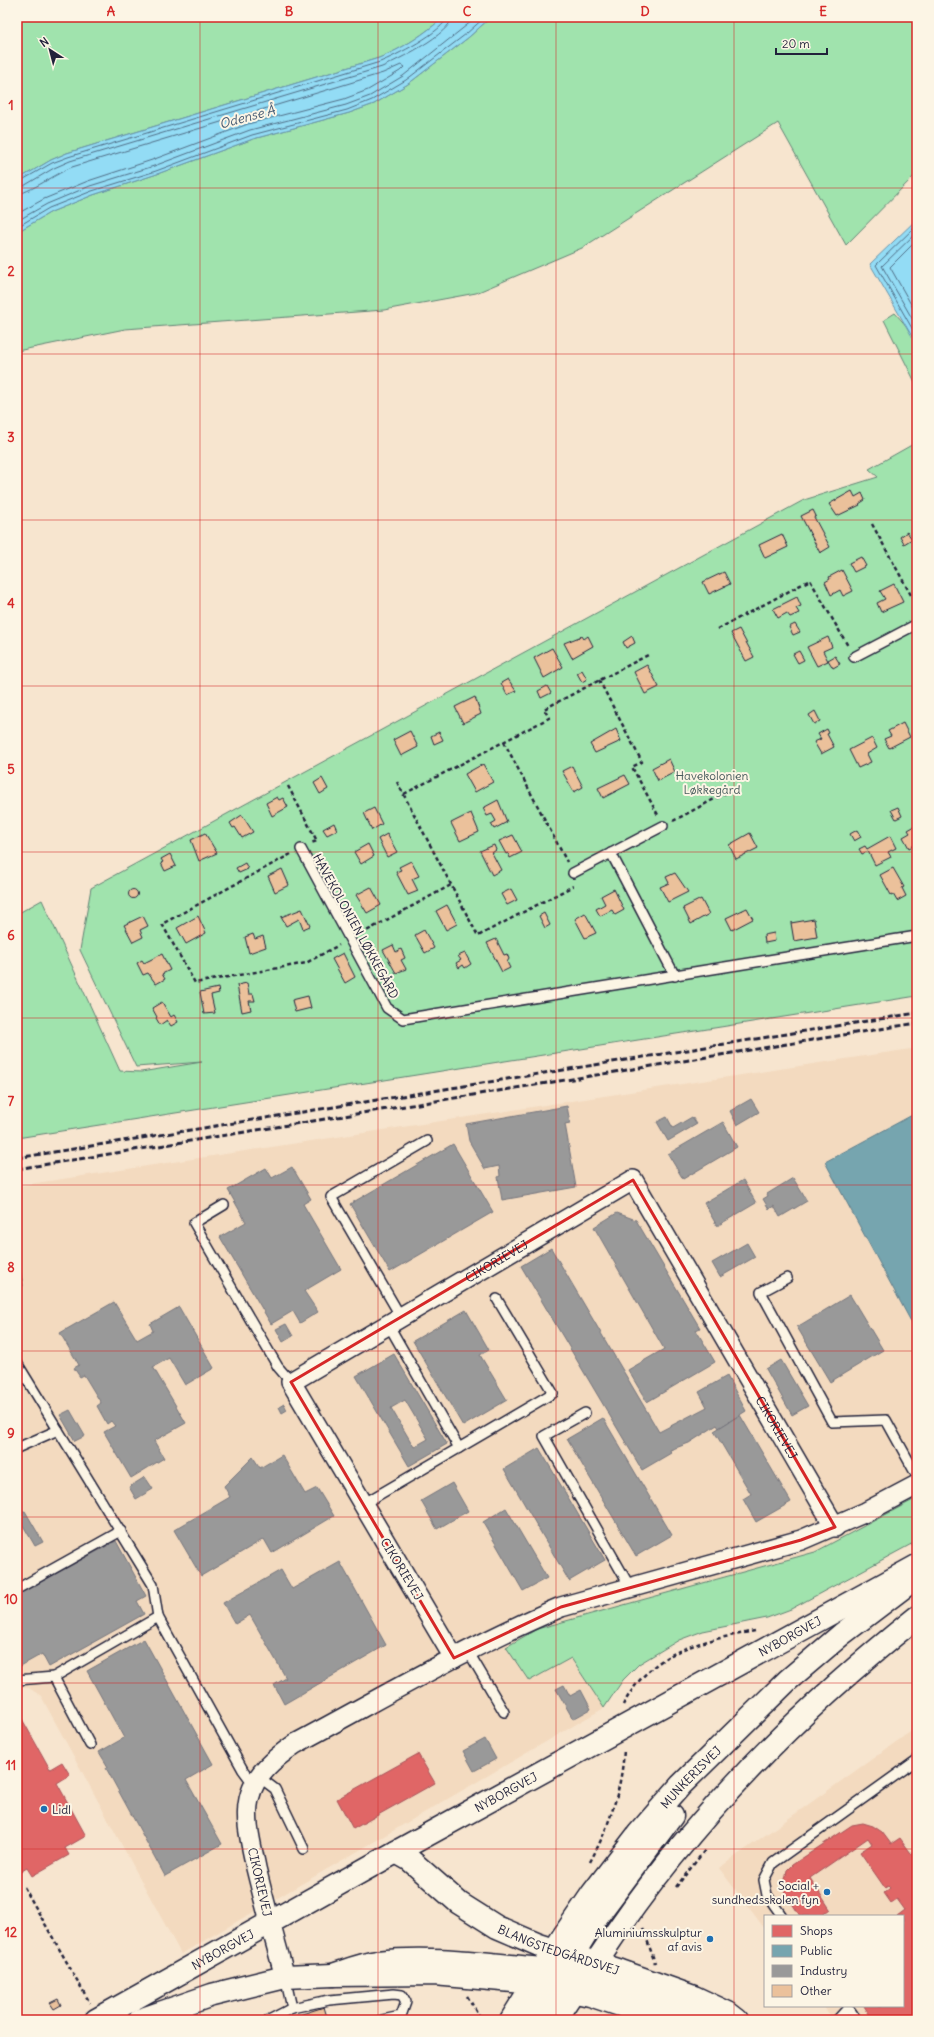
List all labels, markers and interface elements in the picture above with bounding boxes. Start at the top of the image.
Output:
text: A [107,3,116,20]
text: B [285,3,294,20]
text: C [463,3,472,20]
text: D [640,3,650,20]
text: E [819,3,827,20]
north arrow [30,30,70,70]
scale bar [776,30,827,56]
text: N [37,34,51,50]
text: 20 m [782,36,810,51]
text: 1 [8,97,14,114]
water label: Odense Å [217,101,277,133]
text: 2 [7,263,15,280]
text: 3 [7,429,15,446]
text: 4 [7,595,15,612]
text: 5 [7,761,15,778]
park label: Havekolonien Løkkegård [675,768,749,797]
street label: HAVEKOLONIEN LØKKEGÅRD [310,851,402,1001]
text: 6 [7,927,15,944]
text: 7 [8,1093,15,1110]
street label: CIKORIEVEJ [462,1236,530,1285]
text: 8 [7,1259,15,1276]
street label: CIKORIEVEJ [753,1393,801,1462]
text: 9 [7,1425,15,1442]
street label: CIKORIEVEJ [377,1535,427,1603]
text: 10 [4,1591,18,1608]
street label: NYBORGVEJ [756,1613,824,1659]
street label: MUNKERISVEJ [657,1743,724,1811]
text: 11 [6,1757,16,1774]
street label: NYBORGVEJ [472,1769,540,1815]
place label: Lidl [52,1802,71,1817]
marker: Lidl [39,1804,49,1814]
street label: CIKORIEVEJ [245,1846,275,1918]
place label: Social + sundhedsskolen fyn [712,1878,819,1907]
marker: Social + sundhedsskolen fyn [822,1887,832,1897]
legend [764,1915,904,2007]
street label: BLANGSTEDGÅRDSVEJ [496,1921,621,1978]
text: Shops [800,1923,833,1938]
text: 12 [5,1924,17,1941]
place label: Aluminiumsskulptur af avis [595,1925,702,1954]
street label: NYBORGVEJ [189,1926,256,1973]
marker: Aluminiumsskulptur af avis [705,1934,715,1944]
text: Public [800,1943,832,1958]
text: Industry [800,1963,847,1978]
text: Other [800,1983,832,1998]

